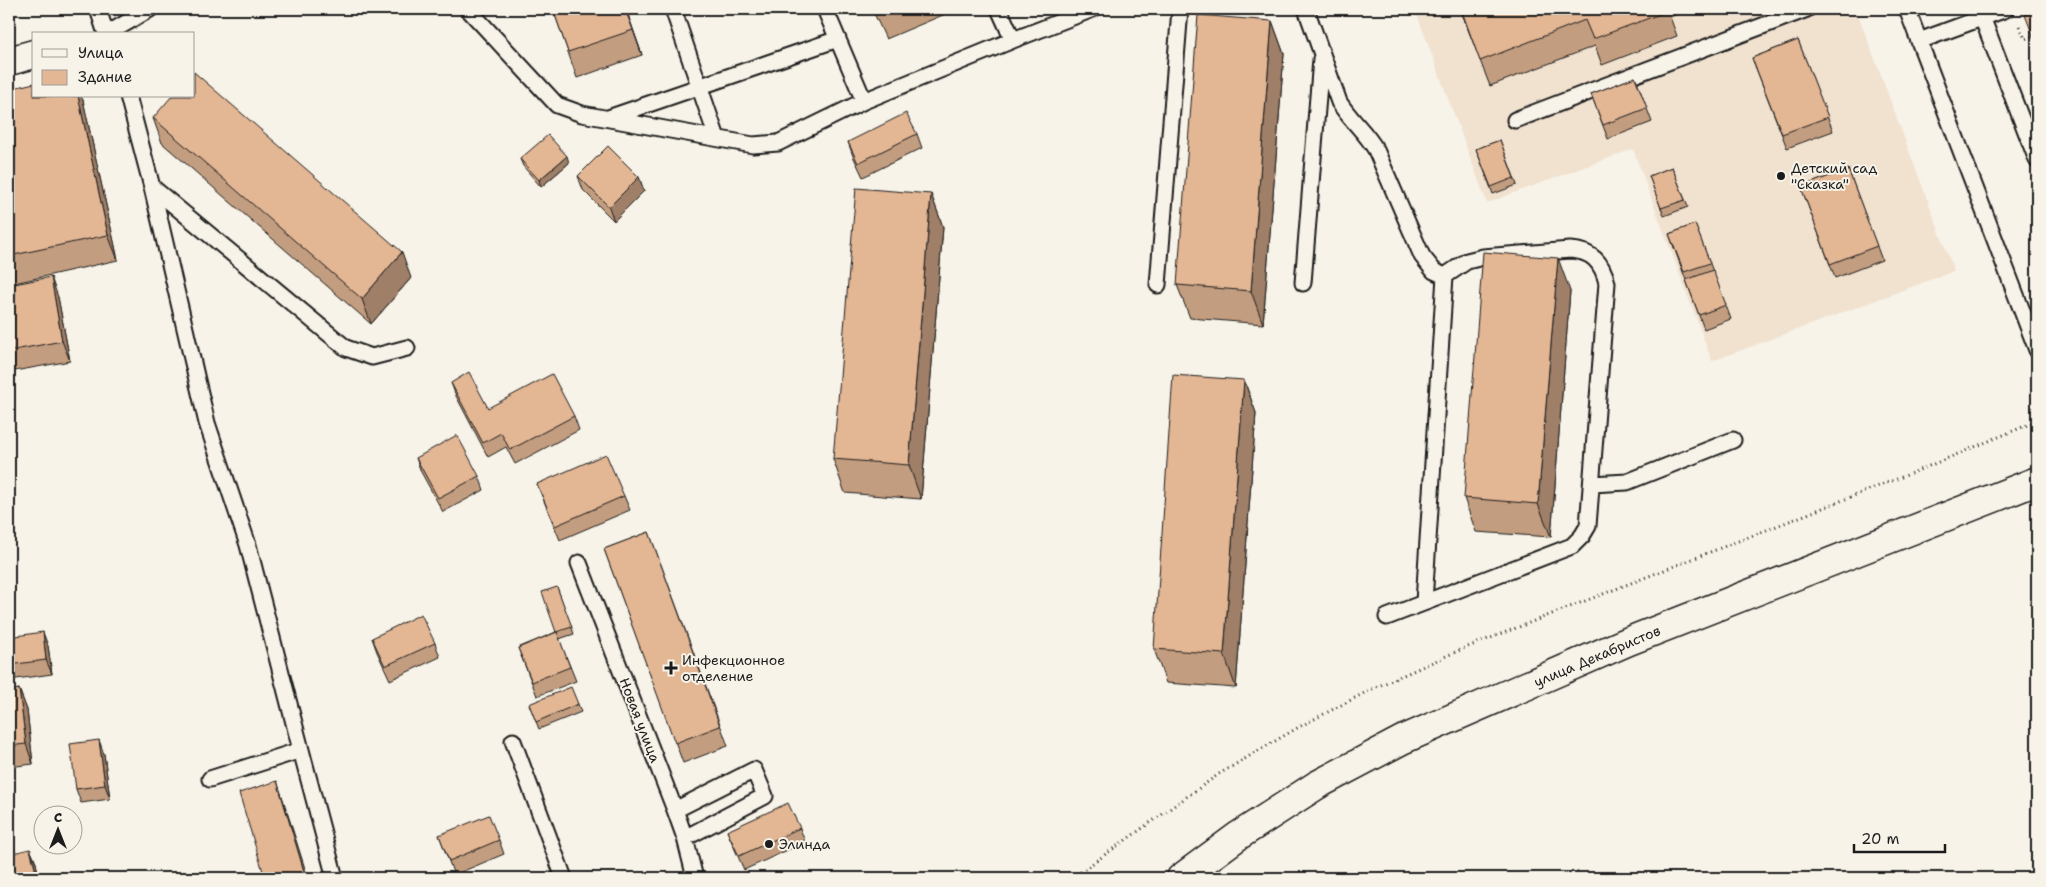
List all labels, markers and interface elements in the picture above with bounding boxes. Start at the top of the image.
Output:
legend [32,32,195,98]
text: Улица [78,43,124,63]
text: Здание [78,67,132,87]
place label: Детский сад "Сказка" [1791,159,1877,193]
marker: Детский сад "Сказка" [1775,170,1787,182]
street label: улица Декабристов [1531,621,1663,691]
place label: Инфекционное отделение [682,651,785,685]
marker: Инфекционное отделение [664,661,678,675]
street label: Новая улица [616,675,665,765]
north arrow [32,804,82,854]
text: С [54,808,62,826]
scale bar [1854,822,1945,854]
text: 20 m [1861,829,1900,849]
place label: Элинда [779,835,830,853]
marker: Элинда [763,838,775,850]

